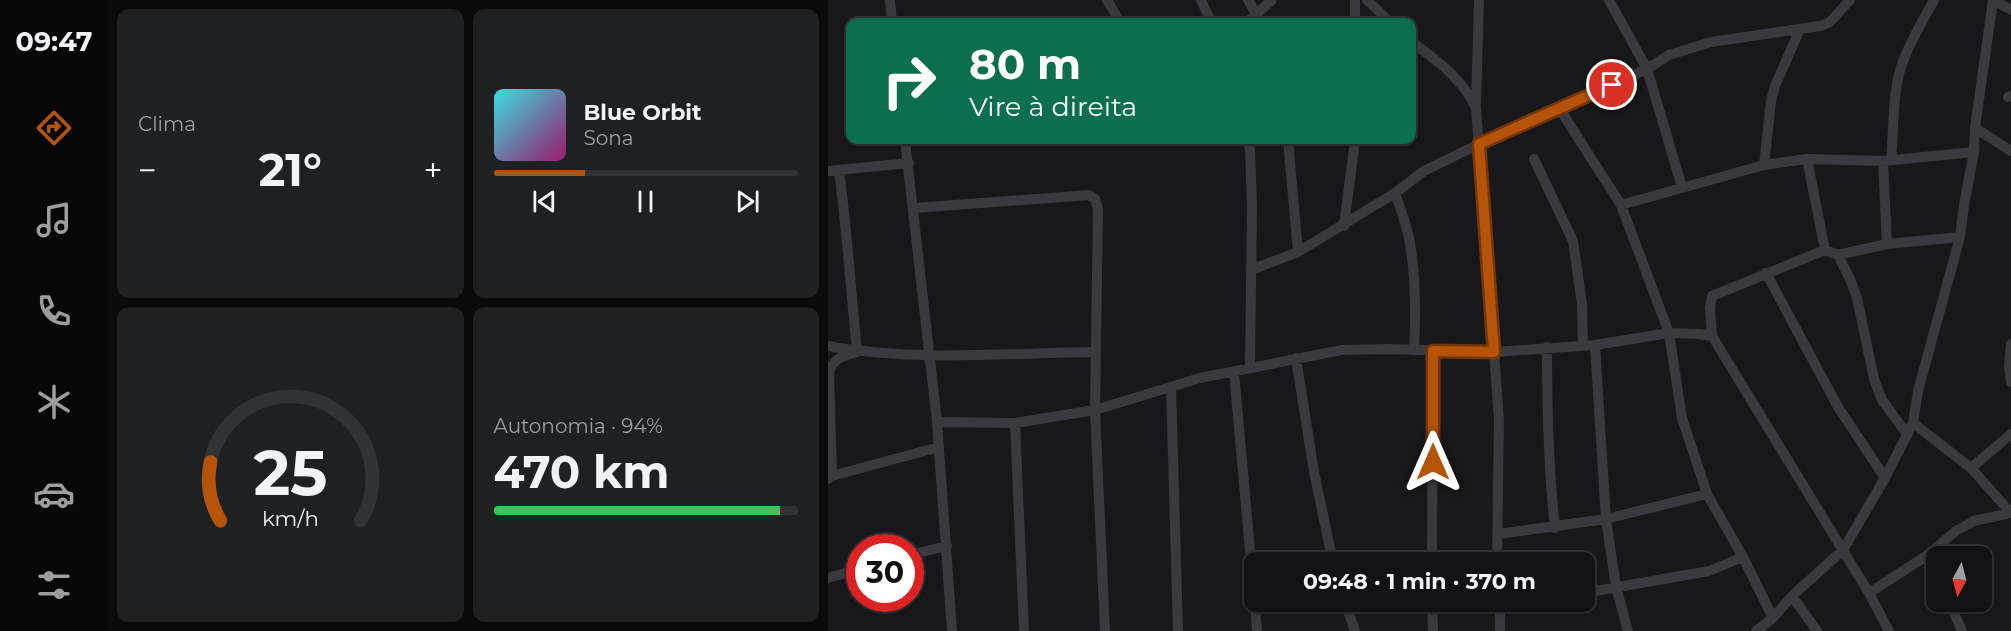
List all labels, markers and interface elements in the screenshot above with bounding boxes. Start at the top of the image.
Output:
text: 09:47 [16,25,92,58]
text: 80 m [969,38,1081,90]
icon: right [870,42,948,120]
pin [1586,59,1637,110]
icon: arrive [1595,68,1628,101]
text: Vire à direita [969,90,1137,123]
text: Blue Orbit [584,99,702,126]
icon: directions [33,107,75,149]
text: Clima [138,112,196,136]
text: Sona [584,126,634,150]
text: 21° [259,142,322,197]
text: − [138,150,157,190]
text: + [424,150,442,190]
icon: previous [528,185,561,218]
icon: pause [629,185,662,218]
icon: next [731,185,764,218]
icon: music [33,199,75,241]
icon: phone [33,290,75,332]
icon: climate [33,381,75,423]
text: Autonomia · 94% [494,414,663,438]
position arrow [1401,430,1465,494]
text: 25 [253,435,327,511]
text: 470 km [494,444,669,499]
icon: car [33,473,75,515]
text: km/h [262,506,319,532]
speed limit sign: 30 [846,534,924,612]
north arrow [1926,546,1992,612]
map controls [1926,546,1992,612]
icon: filters [33,564,75,606]
text: 09:48 · 1 min · 370 m [1303,568,1536,595]

